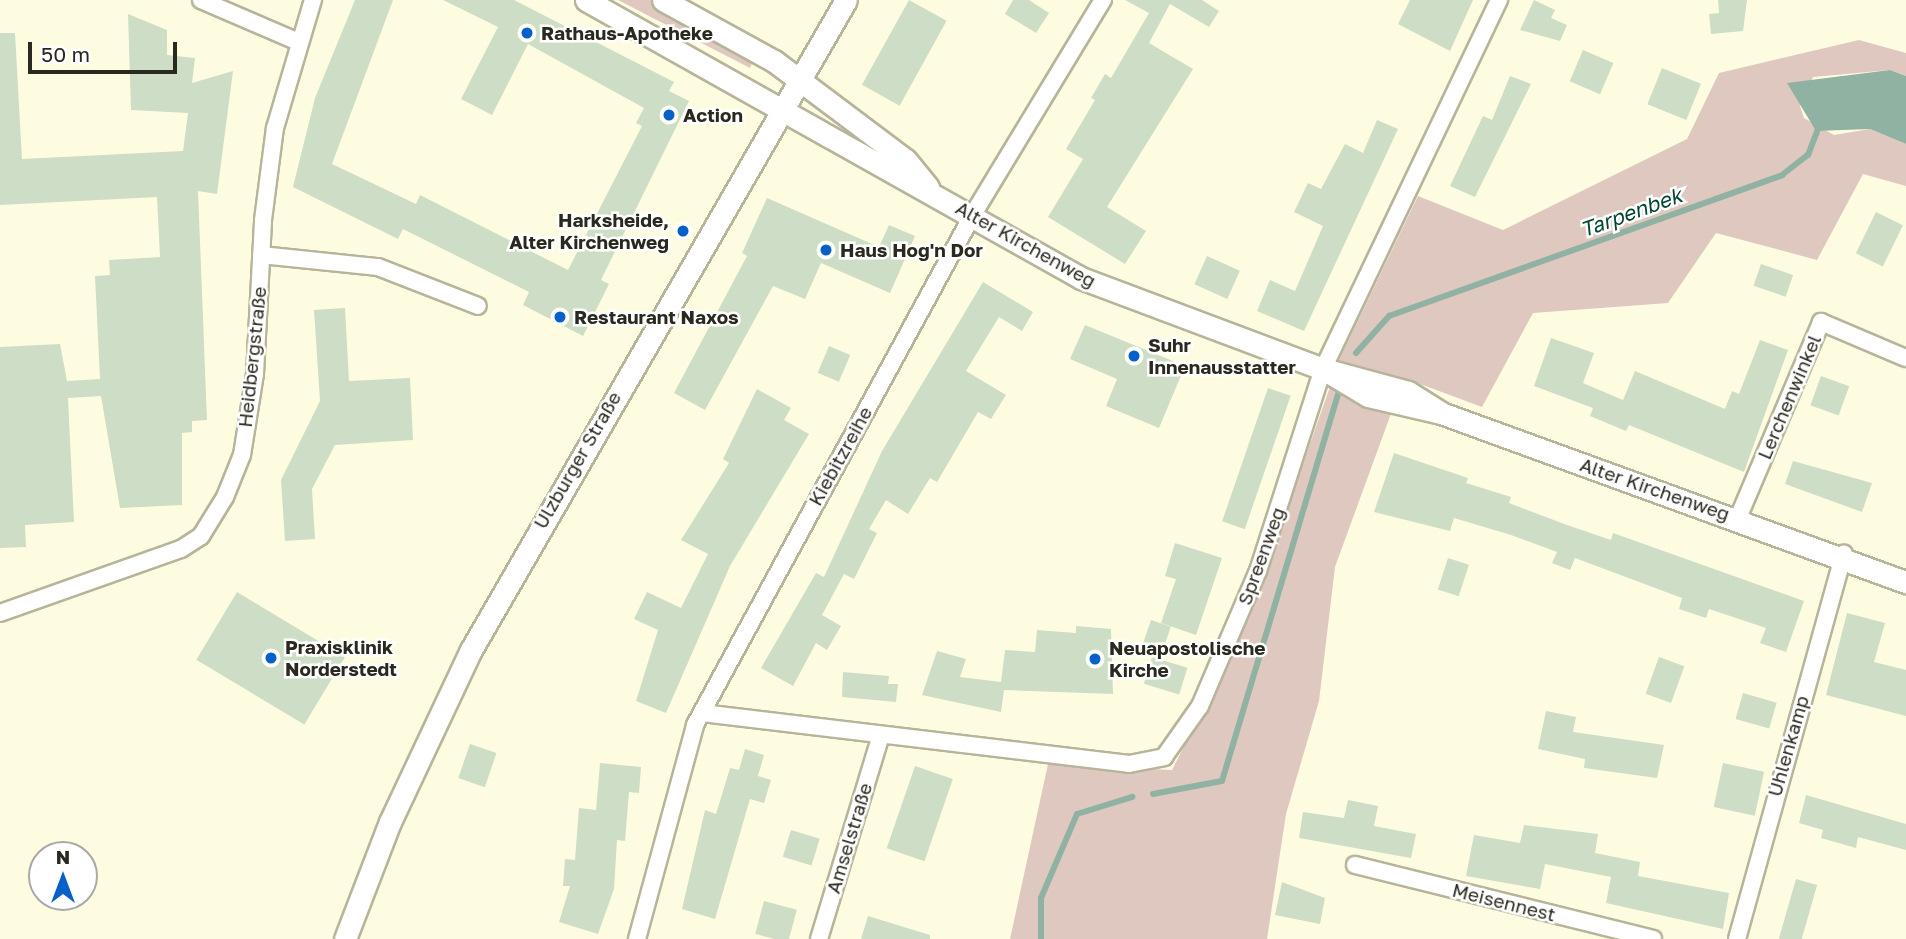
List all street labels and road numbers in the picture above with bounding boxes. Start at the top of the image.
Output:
street label: Alter Kirchenweg [952,196,1100,292]
street label: Heidbergstraße [233,285,271,429]
street label: Lerchenwinkel [1753,331,1825,463]
street label: Ulzburger Straße [529,387,625,533]
street label: Kiebitzreihe [803,402,877,510]
street label: Alter Kirchenweg [1577,453,1733,525]
street label: Spreenweg [1233,504,1289,608]
street label: Uhlenkamp [1763,693,1813,799]
street label: Amselstraße [821,780,877,896]
street label: Meisennest [1450,878,1558,926]

